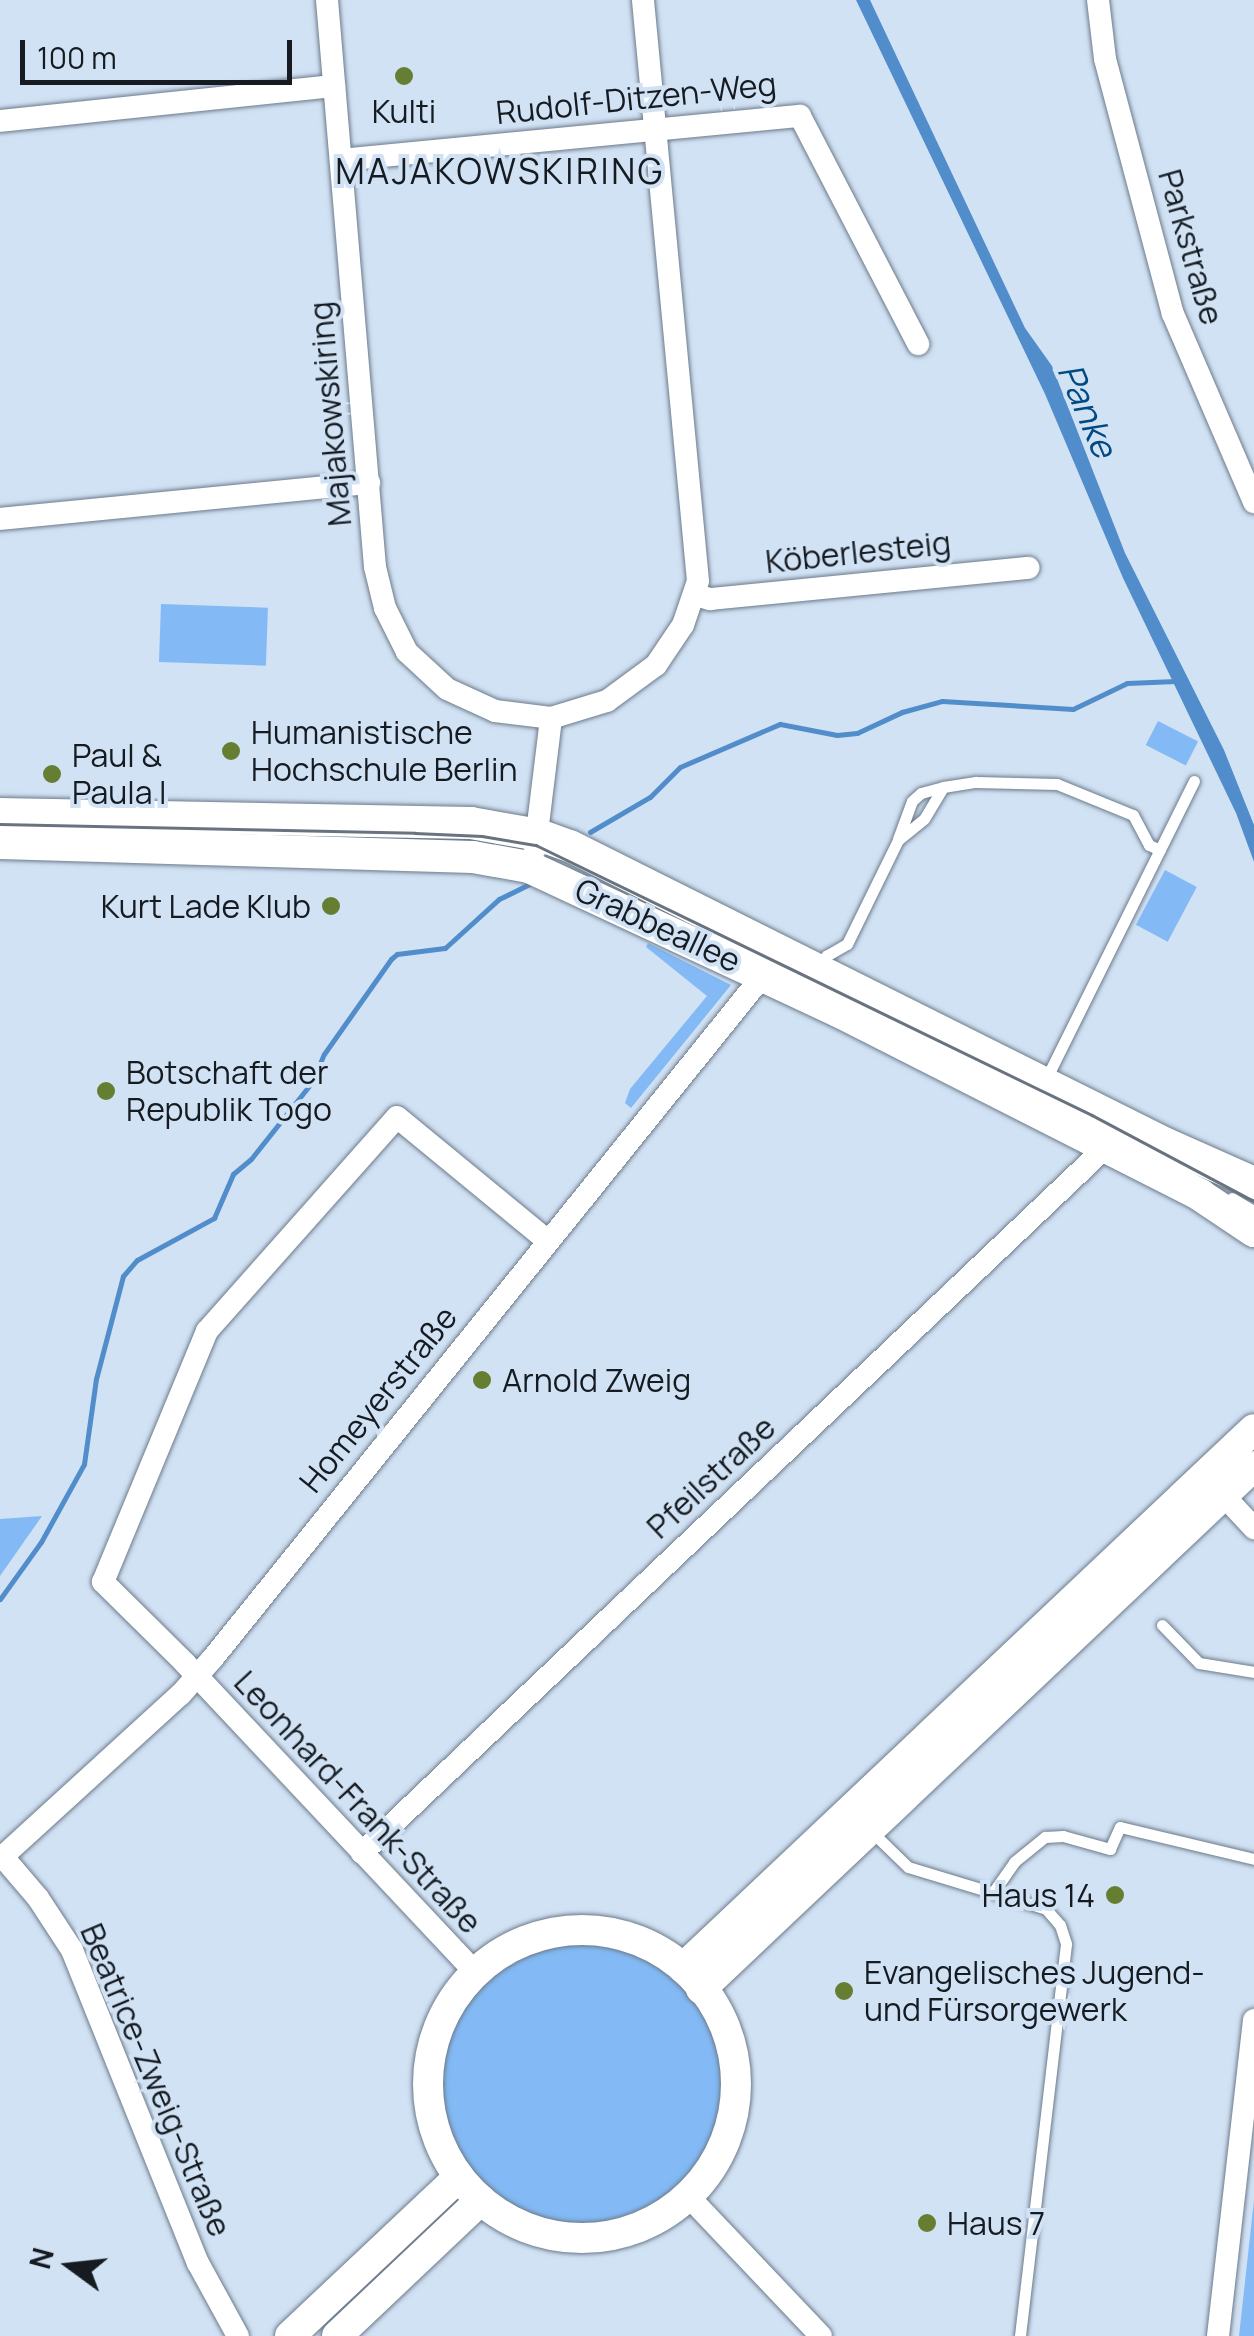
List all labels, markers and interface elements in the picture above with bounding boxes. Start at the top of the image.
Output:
scale bar [25,20,298,82]
text: 100 m [37,37,117,78]
street label: Rudolf-Ditzen-Weg [494,64,778,132]
marker: Kulti [393,65,415,87]
place label: Kulti [372,92,436,130]
district label: MAJAKOWSKIRING [335,150,665,192]
street label: Parkstraße [1151,165,1231,329]
street label: Majakowskiring [301,300,359,528]
water label: Panke [1050,357,1126,463]
street label: Köberlesteig [763,523,953,581]
place label: Humanistische Hochschule Berlin [251,714,517,789]
place label: Paul & Paula I [72,737,166,812]
marker: Humanistische Hochschule Berlin [220,740,242,762]
marker: Paul & Paula I [41,763,63,785]
street label: Grabbeallee [569,870,747,980]
place label: Kurt Lade Klub [101,887,311,925]
marker: Kurt Lade Klub [320,895,342,917]
place label: Botschaft der Republik Togo [126,1054,332,1129]
marker: Botschaft der Republik Togo [95,1080,117,1102]
street label: Homeyerstraße [291,1298,465,1500]
place label: Arnold Zweig [502,1361,691,1399]
marker: Arnold Zweig [471,1369,493,1391]
street label: Pfeilstraße [639,1408,783,1546]
street label: Leonhard-Frank-Straße [226,1663,490,1941]
place label: Haus 14 [982,1876,1095,1914]
marker: Haus 14 [1104,1884,1126,1906]
street label: Beatrice-Zweig-Straße [73,1918,239,2242]
place label: Evangelisches Jugend- und Fürsorgewerk [864,1954,1205,2029]
marker: Evangelisches Jugend- und Fürsorgewerk [833,1980,855,2002]
place label: Haus 7 [947,2204,1045,2242]
marker: Haus 7 [916,2212,938,2234]
north arrow [20,2216,120,2316]
text: N [20,2244,62,2273]

